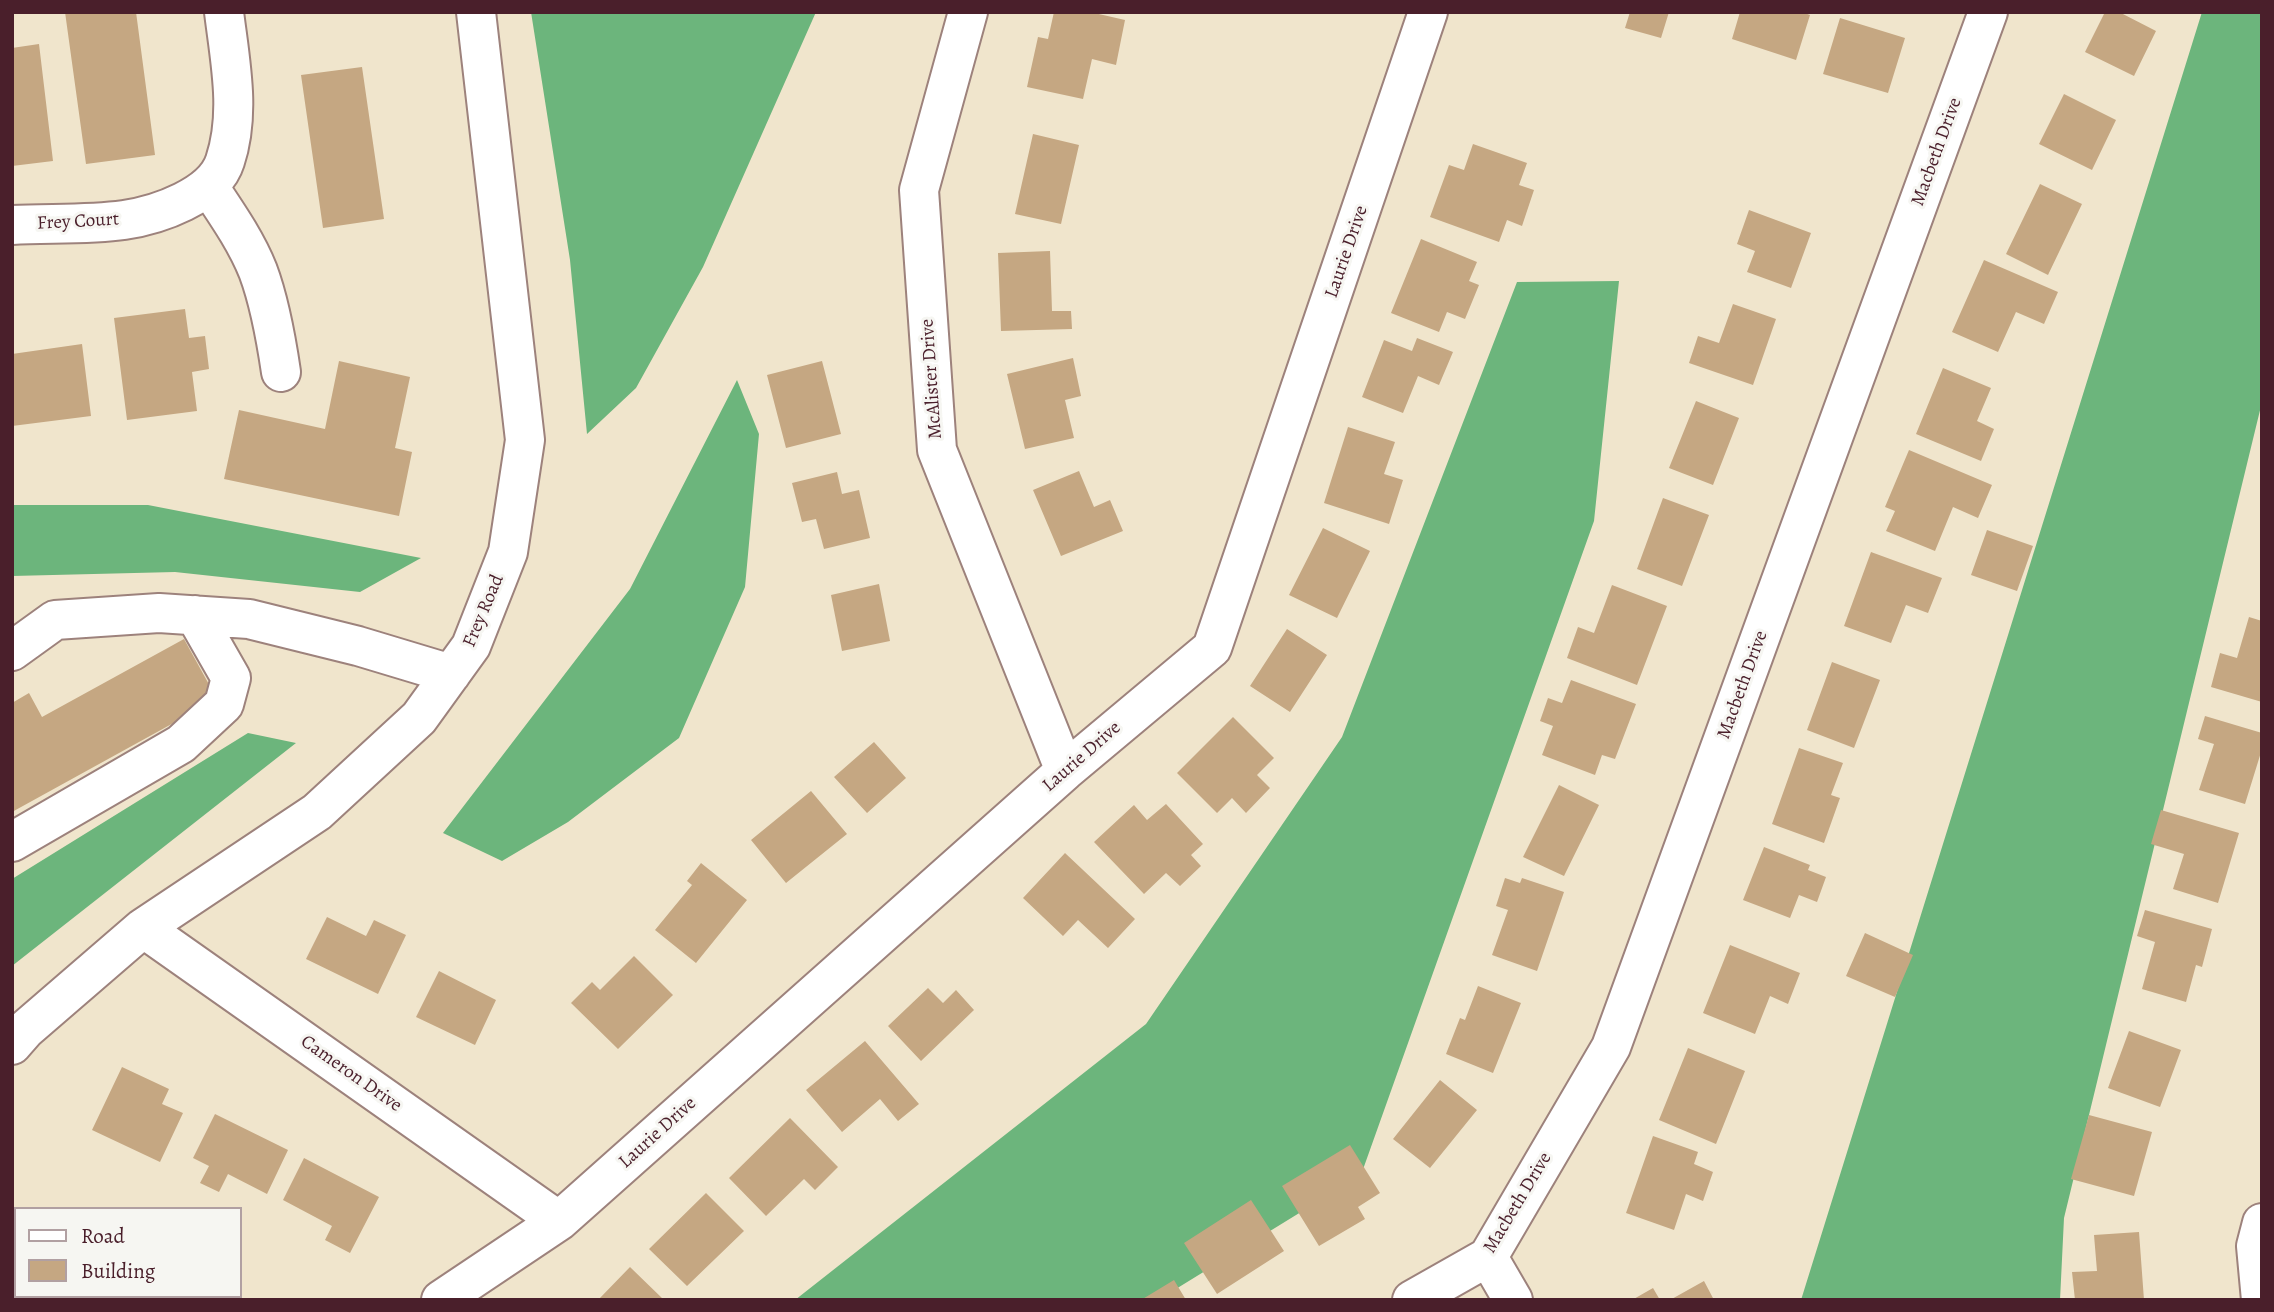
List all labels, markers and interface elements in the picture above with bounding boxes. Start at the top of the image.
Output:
street label: Macbeth Drive [1907,95,1967,209]
street label: Laurie Drive [1321,203,1373,301]
street label: Frey Court [36,208,120,236]
street label: McAlister Drive [916,318,948,440]
street label: Frey Road [459,571,509,651]
street label: Macbeth Drive [1713,628,1773,742]
street label: Laurie Drive [1038,717,1126,797]
street label: Cameron Drive [296,1031,406,1117]
street label: Laurie Drive [615,1092,701,1174]
street label: Macbeth Drive [1479,1148,1557,1258]
legend [14,1207,242,1298]
text: Road [81,1222,125,1250]
text: Building [81,1257,155,1285]

